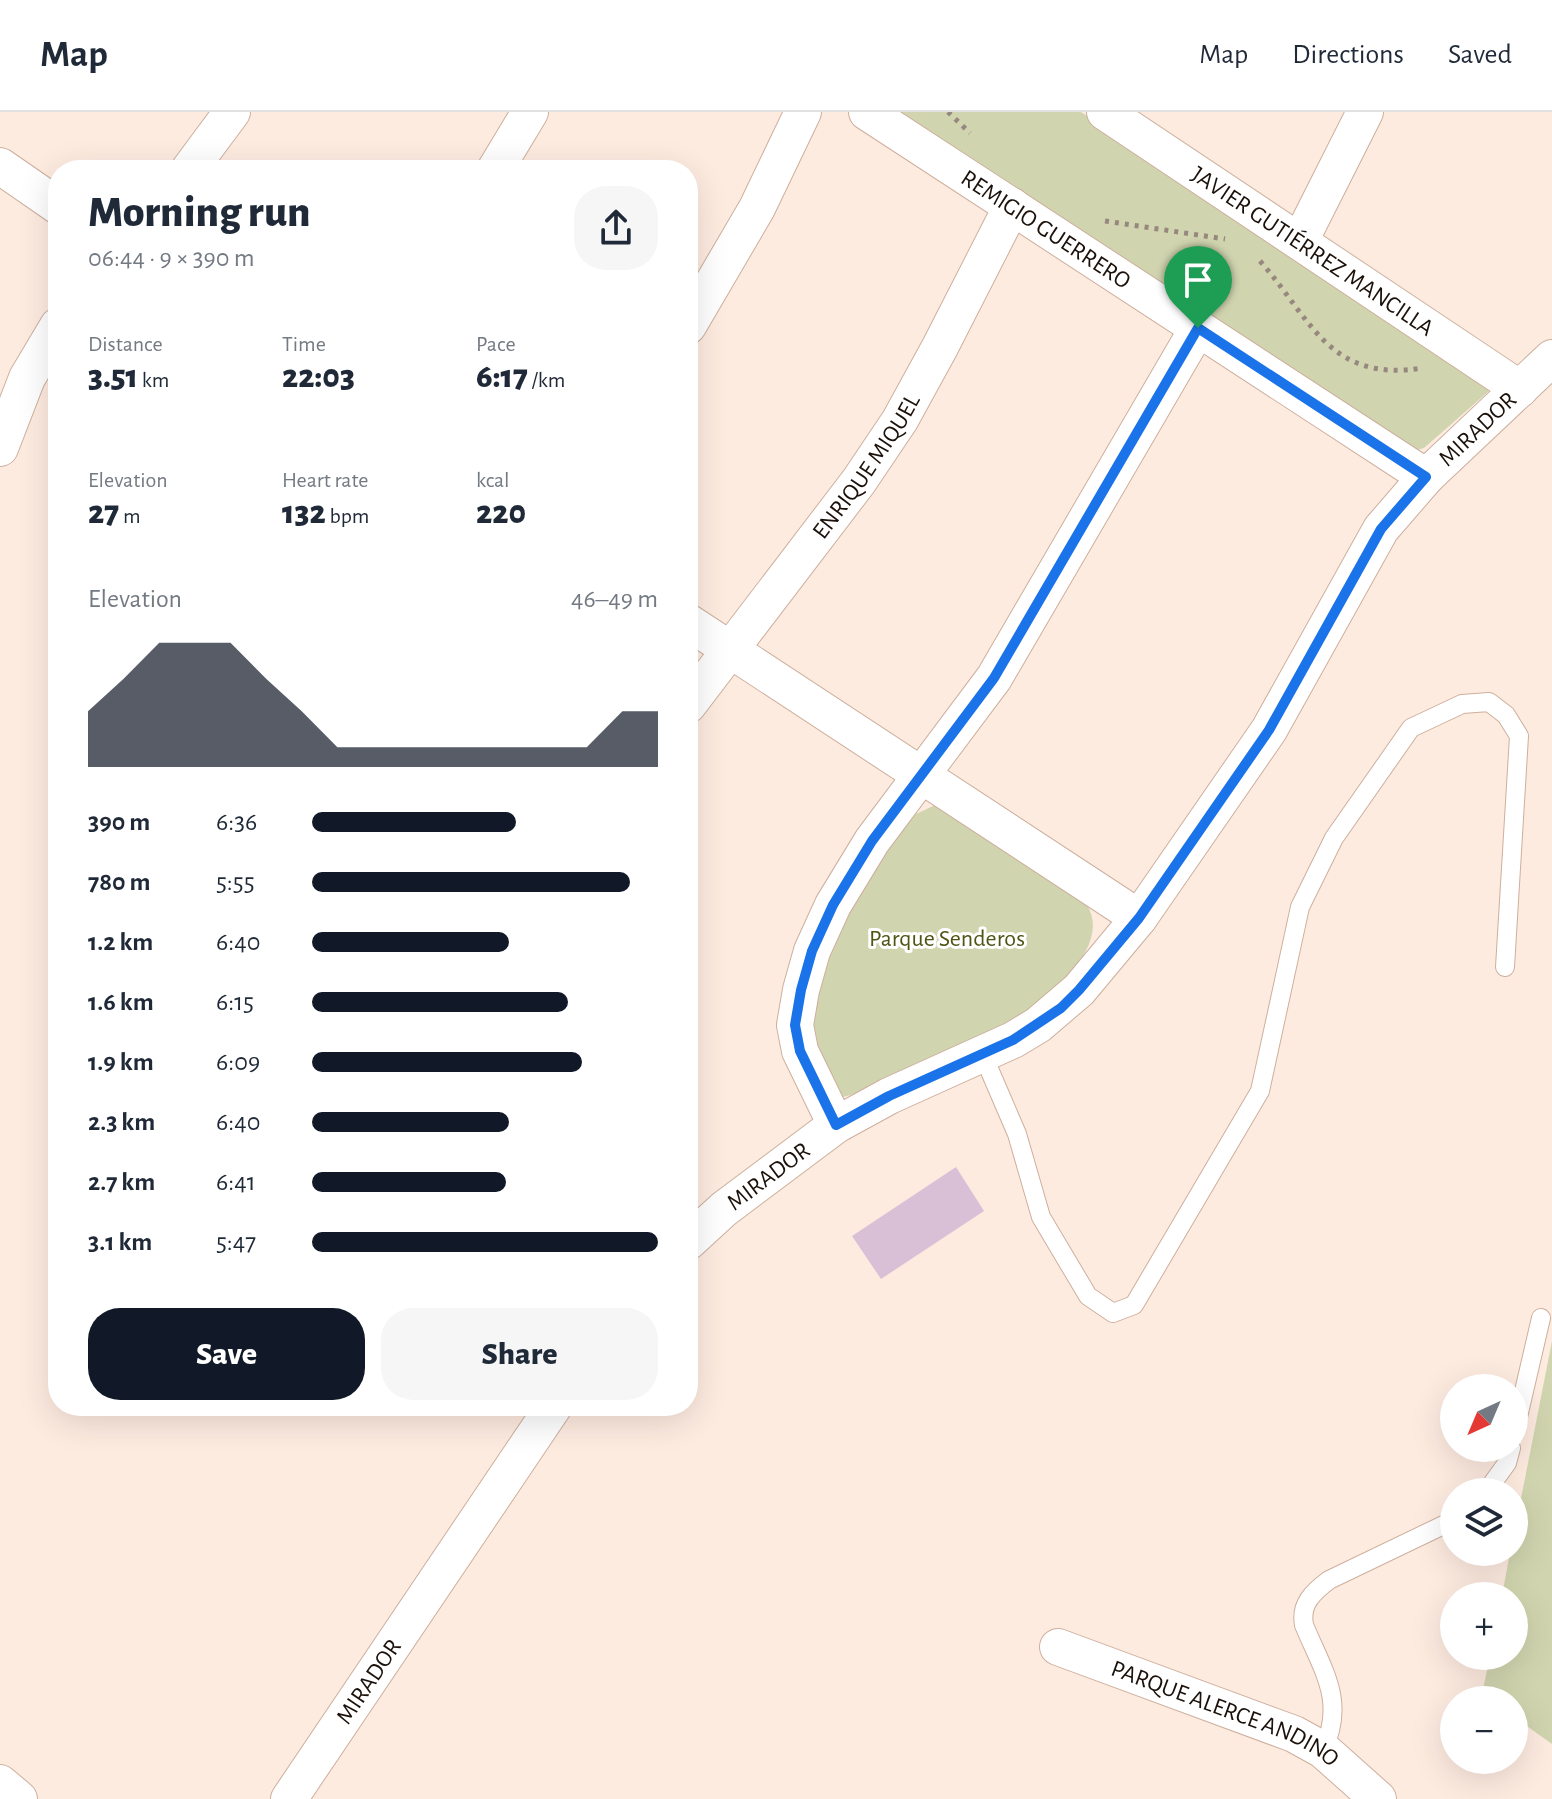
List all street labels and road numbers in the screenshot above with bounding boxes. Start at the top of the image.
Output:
street label: JAVIER GUTIÉRREZ MANCILLA [1187,162,1438,341]
street label: REMIGIO GUERRERO [957,166,1135,294]
street label: MIRADOR [1435,387,1521,471]
street label: ENRIQUE MIQUEL [808,390,925,544]
street label: MIRADOR [723,1138,815,1215]
street label: MIRADOR [332,1635,406,1729]
street label: PARQUE ALERCE ANDINO [1108,1657,1343,1771]

